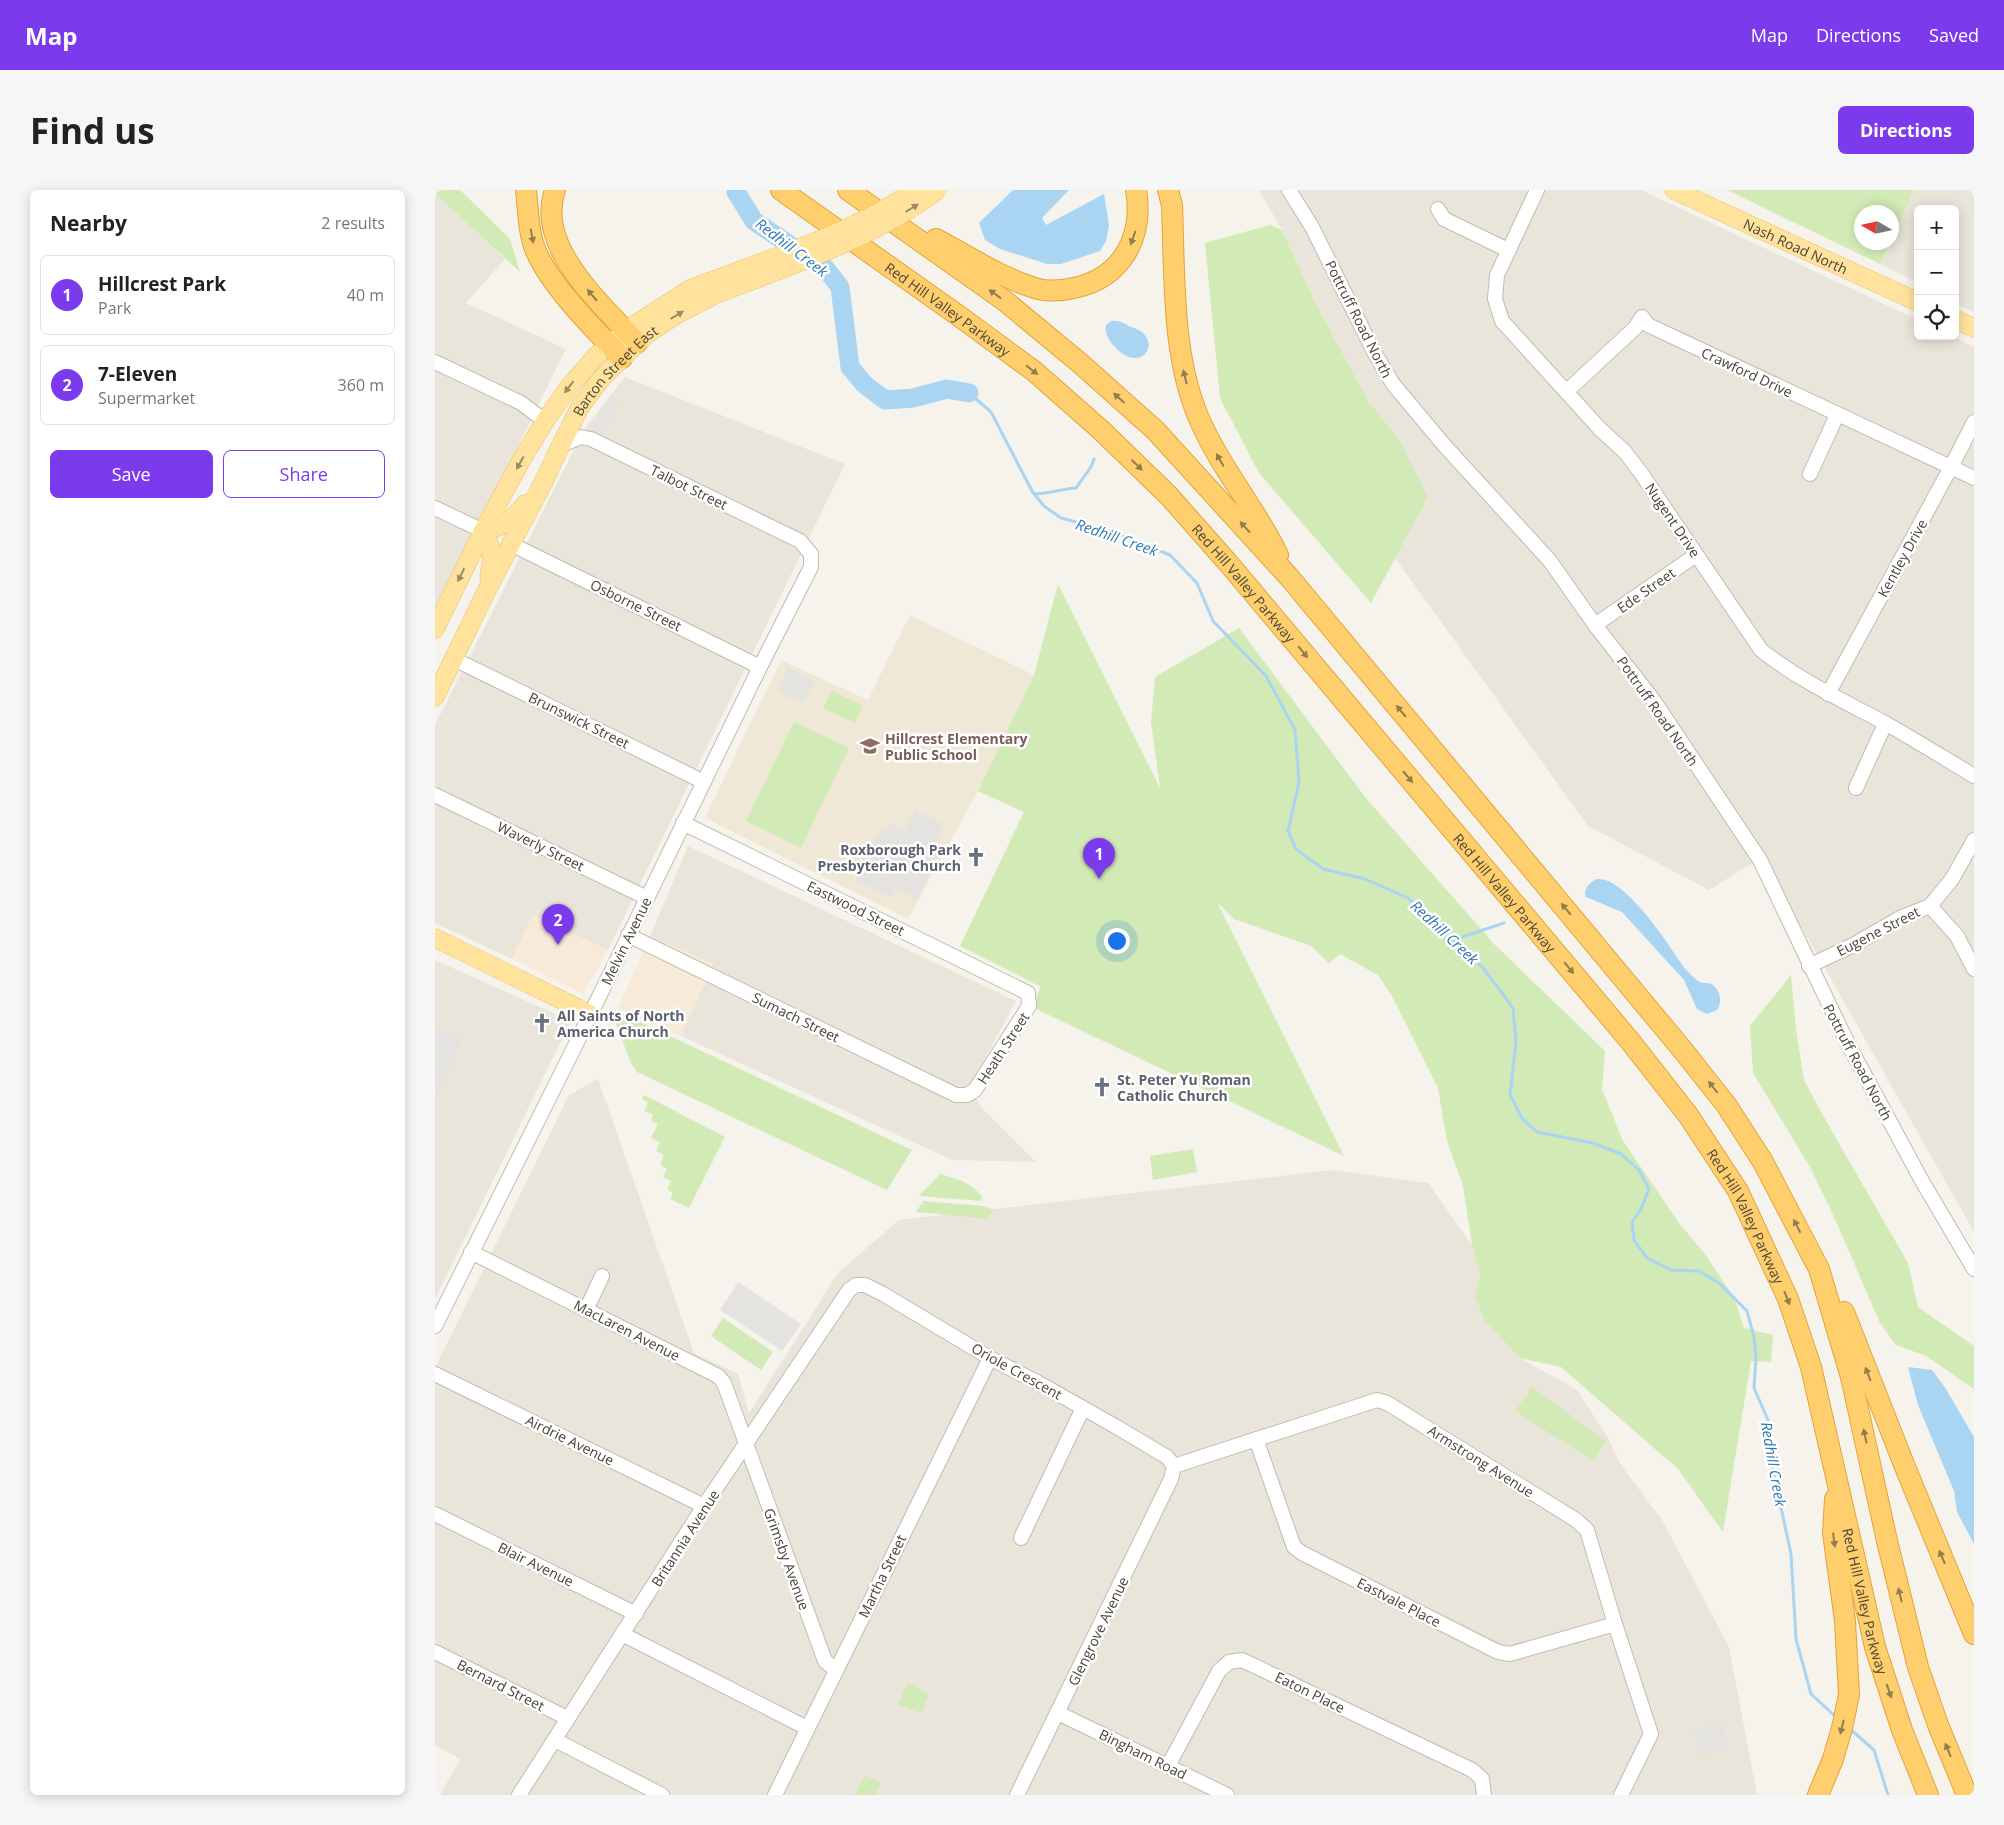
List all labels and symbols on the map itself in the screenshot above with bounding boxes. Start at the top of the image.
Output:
one-way arrow [905,203,918,212]
north arrow [1854,205,1899,250]
water label: Redhill Creek [752,213,833,281]
street label: Nash Road North [1741,214,1851,278]
one-way arrow [529,229,537,245]
one-way arrow [1129,231,1137,246]
street label: Red Hill Valley Parkway [882,257,1015,361]
street label: Pottruff Road North [1321,257,1397,381]
one-way arrow [587,288,598,301]
one-way arrow [988,289,1002,299]
one-way arrow [670,311,683,320]
street label: Barton Street East [568,320,661,419]
street label: Crawford Drive [1698,343,1796,401]
one-way arrow [1025,365,1038,376]
one-way arrow [1181,370,1189,385]
one-way arrow [564,380,575,393]
one-way arrow [1114,392,1126,404]
one-way arrow [1215,453,1224,466]
one-way arrow [515,456,524,469]
one-way arrow [1131,459,1143,471]
street label: Talbot Street [647,460,731,514]
street label: Nugent Drive [1641,479,1705,561]
water label: Redhill Creek [1073,514,1161,561]
street label: Kentley Drive [1873,516,1931,600]
street label: Red Hill Valley Parkway [1188,520,1301,647]
one-way arrow [1239,521,1250,534]
street label: Ede Street [1613,563,1679,617]
one-way arrow [457,568,465,582]
street label: Osborne Street [587,575,685,635]
one-way arrow [1297,646,1309,658]
street label: Pottruff Road North [1613,653,1703,769]
street label: Brunswick Street [525,687,633,753]
one-way arrow [1395,705,1406,718]
place label: Hillcrest Elementary Public School [885,729,1028,764]
school or university icon: Hillcrest Elementary Public School [859,735,881,757]
one-way arrow [1402,770,1413,783]
street label: Waverly Street [494,817,588,875]
street label: Red Hill Valley Parkway [1450,829,1561,957]
pin: 1 [1083,838,1115,879]
place label: Roxborough Park Presbyterian Church [817,840,961,875]
church icon: Roxborough Park Presbyterian Church [965,846,987,868]
street label: Eastwood Street [804,876,908,940]
street label: Melvin Avenue [597,894,656,988]
water label: Redhill Creek [1407,895,1484,969]
street label: Eugene Street [1833,902,1923,960]
one-way arrow [1560,903,1571,916]
pin: 2 [542,904,574,945]
your location [1104,928,1130,954]
one-way arrow [1563,961,1574,974]
street label: Sumach Street [749,988,843,1046]
street label: Pottruff Road North [1819,1000,1897,1124]
place label: All Saints of North America Church [557,1006,685,1041]
street label: Heath Street [973,1008,1033,1088]
church icon: All Saints of North America Church [531,1012,553,1034]
place label: St. Peter Yu Roman Catholic Church [1117,1070,1251,1105]
church icon: St. Peter Yu Roman Catholic Church [1091,1076,1113,1098]
one-way arrow [1707,1081,1718,1094]
street label: Red Hill Valley Parkway [1703,1145,1789,1288]
one-way arrow [1793,1218,1801,1233]
one-way arrow [1784,1291,1792,1305]
street label: MacLaren Avenue [571,1295,683,1365]
street label: Oriole Crescent [968,1338,1066,1404]
one-way arrow [1864,1366,1872,1381]
street label: Airdrie Avenue [523,1410,618,1470]
water label: Redhill Creek [1757,1420,1791,1509]
street label: Armstrong Avenue [1424,1421,1538,1501]
one-way arrow [1861,1429,1869,1444]
street label: Britannia Avenue [647,1486,724,1590]
street label: Grimsby Avenue [760,1505,814,1613]
street label: Red Hill Valley Parkway [1839,1526,1893,1678]
street label: Martha Street [854,1531,910,1621]
one-way arrow [1830,1533,1838,1549]
street label: Blair Avenue [495,1537,577,1591]
one-way arrow [1938,1549,1946,1564]
street label: Glengrove Avenue [1063,1573,1133,1689]
street label: Eastvale Place [1354,1573,1444,1631]
one-way arrow [1896,1587,1904,1602]
street label: Bernard Street [454,1655,548,1715]
street label: Eaton Place [1272,1667,1348,1717]
one-way arrow [1886,1684,1894,1699]
one-way arrow [1838,1720,1846,1735]
street label: Bingham Road [1096,1725,1190,1783]
one-way arrow [1944,1742,1952,1757]

